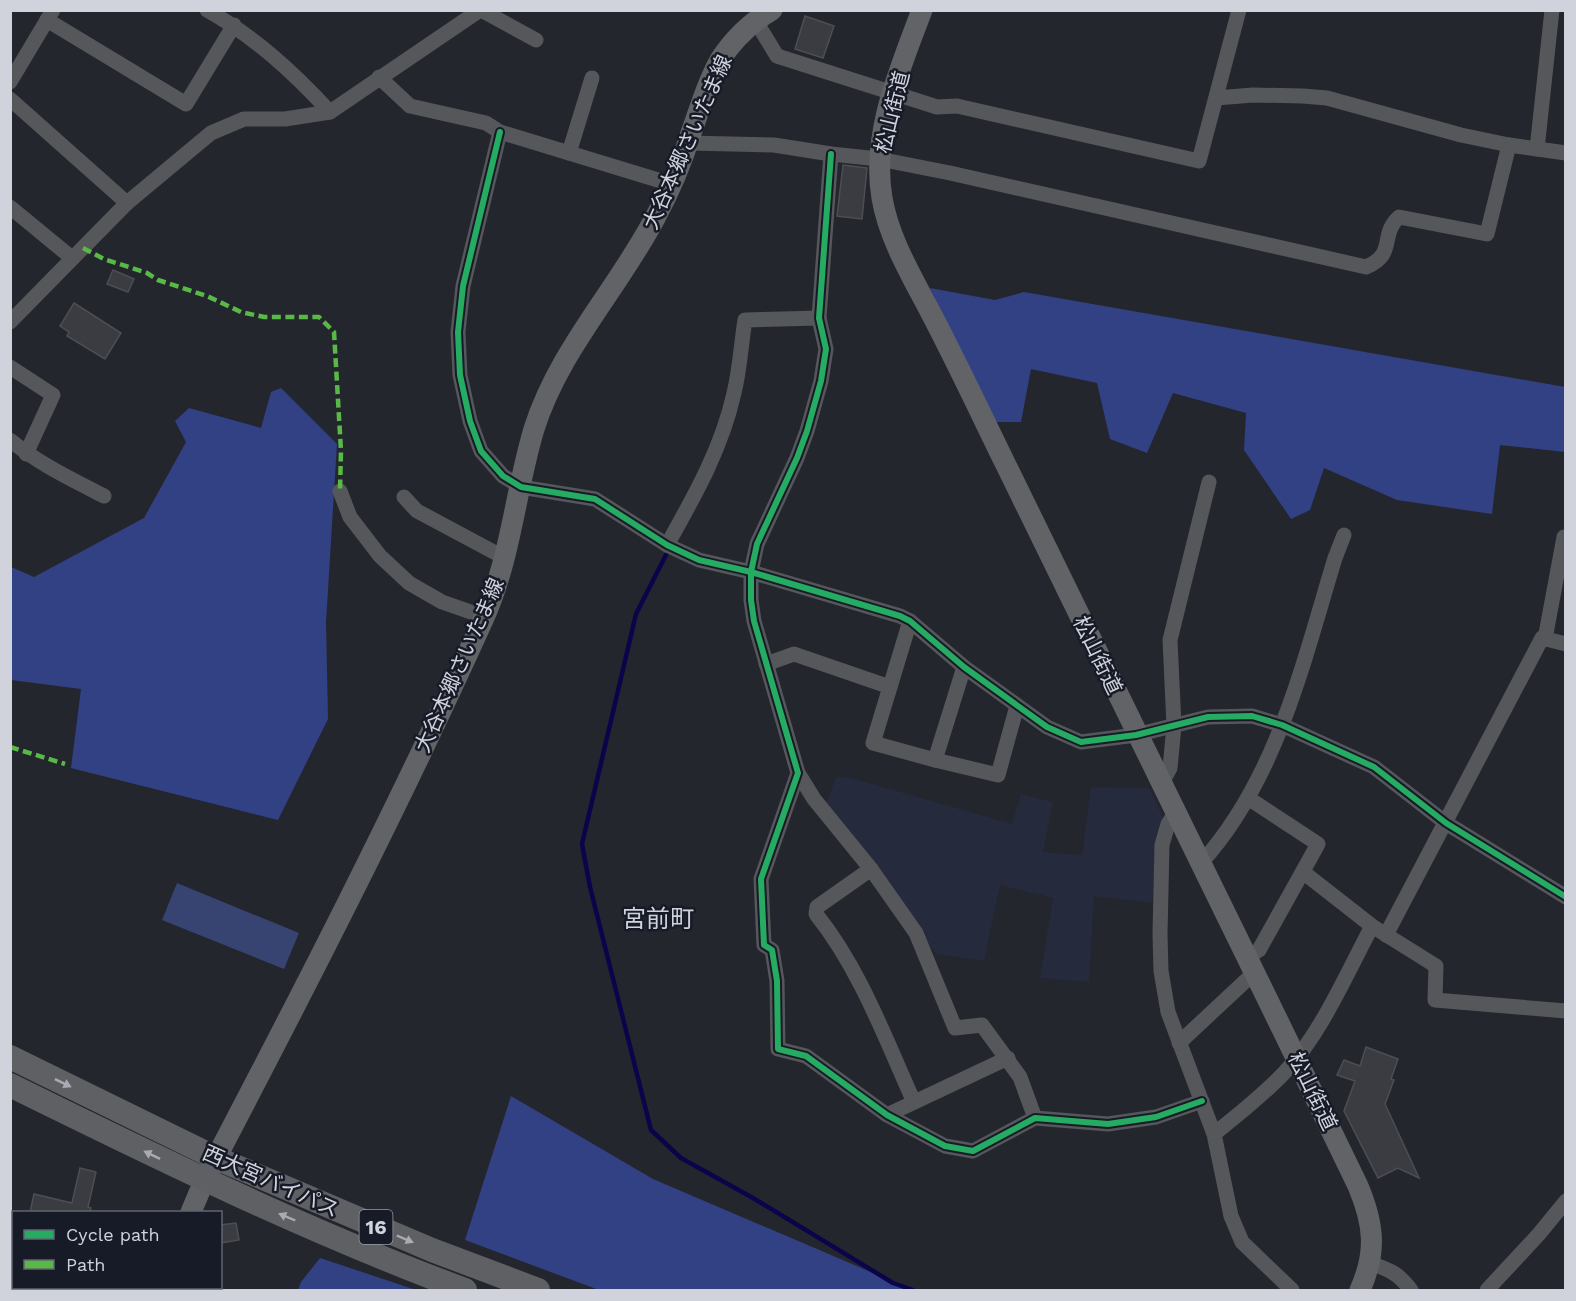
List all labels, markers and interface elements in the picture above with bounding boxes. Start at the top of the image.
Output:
street label: 大谷本郷さいたま線 [637,51,737,233]
street label: 松山街道 [870,68,914,156]
street label: 大谷本郷さいたま線 [409,574,509,756]
street label: 松山街道 [1068,612,1128,698]
district label: 宮前町 [622,905,694,933]
street label: 松山街道 [1283,1048,1343,1134]
one-way arrow [54,1077,72,1087]
street label: 西大宮バイパス [199,1140,343,1222]
one-way arrow [143,1150,160,1159]
road number: 16 [360,1210,392,1244]
legend [12,1211,222,1289]
one-way arrow [278,1212,295,1221]
text: Cycle path [66,1224,160,1245]
one-way arrow [396,1235,414,1244]
text: Path [66,1254,106,1275]

